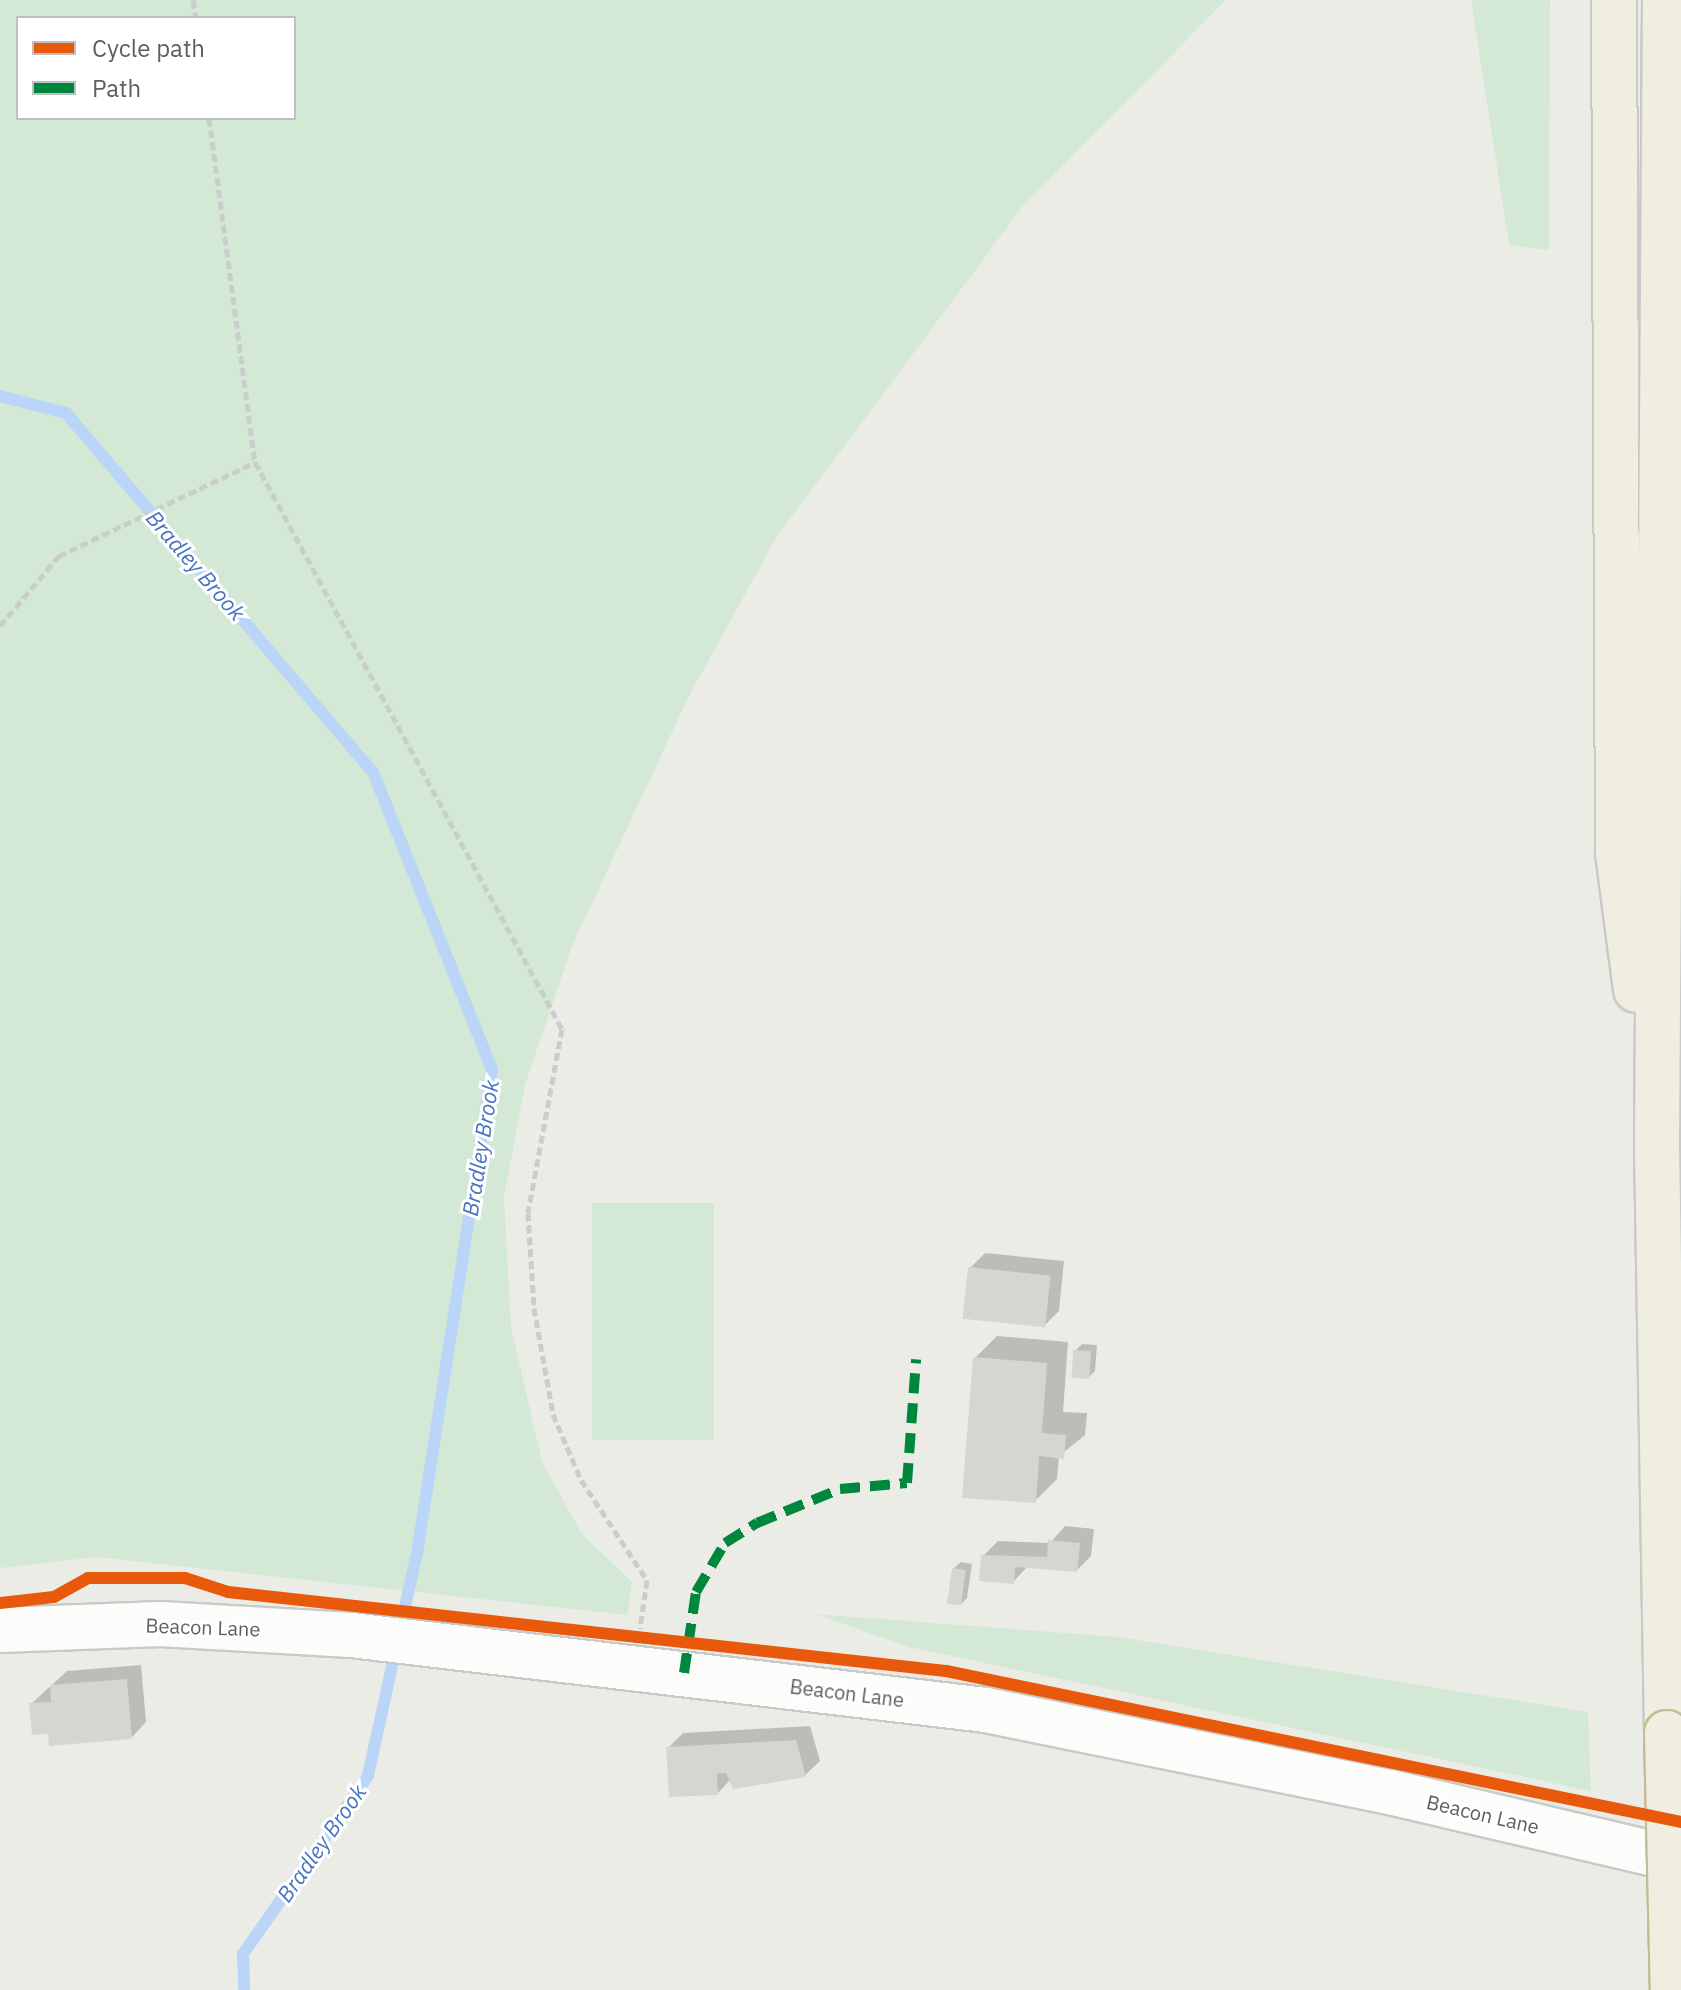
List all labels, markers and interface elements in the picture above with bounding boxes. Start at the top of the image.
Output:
legend [16,16,296,120]
text: Cycle path [92,32,205,64]
text: Path [92,72,141,104]
water label: Bradley Brook [141,505,251,625]
water label: Bradley Brook [456,1078,504,1218]
street label: Beacon Lane [145,1613,261,1641]
street label: Beacon Lane [788,1674,906,1712]
water label: Bradley Brook [271,1779,371,1907]
street label: Beacon Lane [1424,1789,1542,1839]

